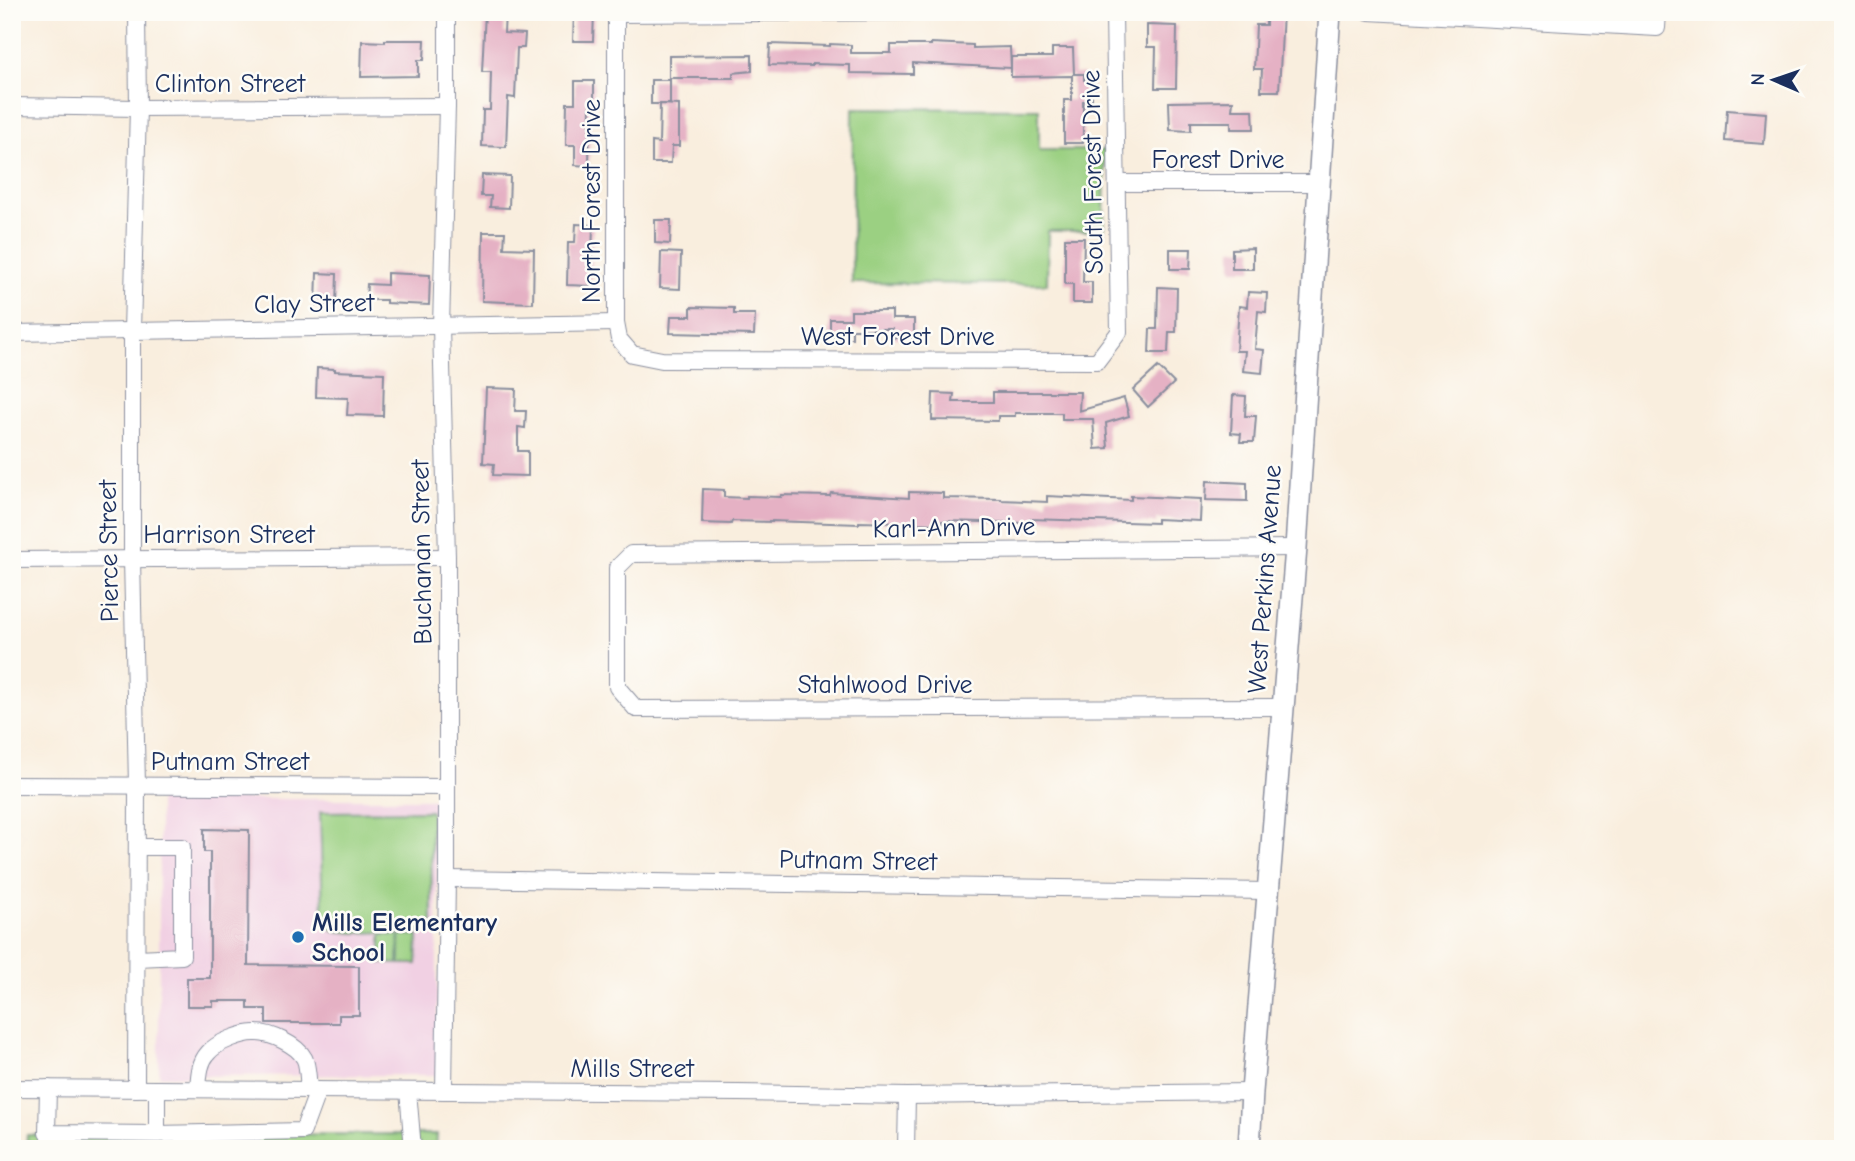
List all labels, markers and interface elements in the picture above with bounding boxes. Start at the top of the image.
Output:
north arrow [1740,46,1810,116]
street label: Clinton Street [155,69,307,99]
street label: South Forest Drive [1076,70,1110,274]
text: N [1747,73,1769,86]
street label: North Forest Drive [577,99,607,303]
street label: Forest Drive [1151,145,1285,175]
street label: Clay Street [254,288,376,320]
street label: West Forest Drive [801,322,995,352]
street label: Buchanan Street [405,458,439,645]
street label: West Perkins Avenue [1242,464,1288,694]
street label: Pierce Street [93,478,125,622]
street label: Karl-Ann Drive [872,512,1036,544]
street label: Harrison Street [143,520,316,550]
street label: Stahlwood Drive [797,670,973,700]
street label: Putnam Street [151,747,311,777]
street label: Putnam Street [779,845,939,877]
place label: Mills Elementary School [312,908,497,968]
marker: Mills Elementary School [290,929,306,945]
street label: Mills Street [570,1054,695,1084]

